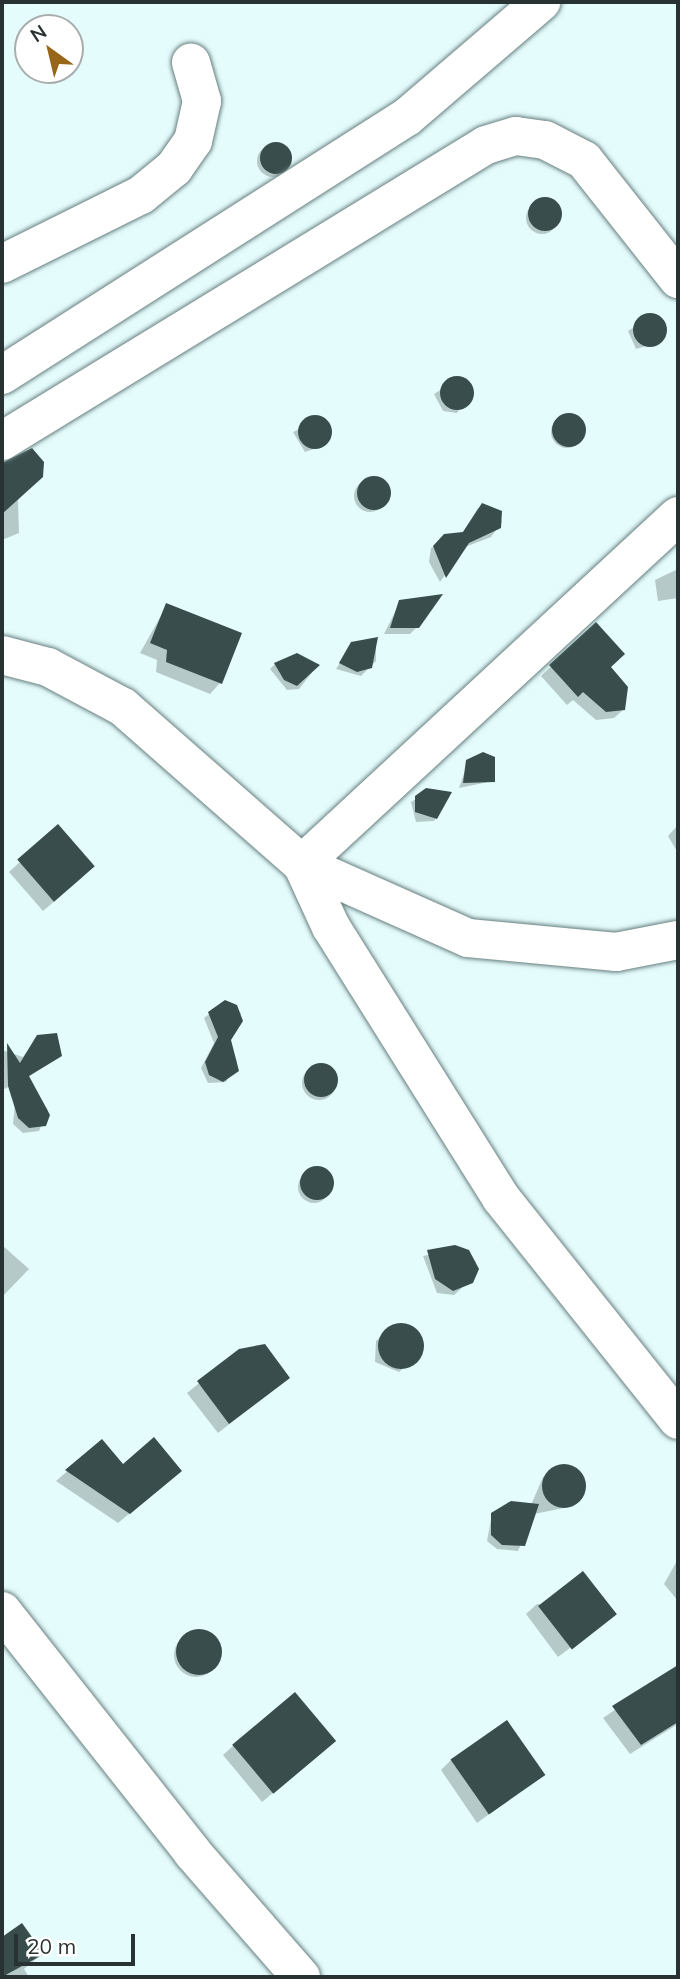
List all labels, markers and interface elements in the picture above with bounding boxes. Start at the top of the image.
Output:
north arrow [14,14,84,84]
text: N [26,19,51,47]
scale bar [18,1920,138,1964]
text: 20 m [27,1933,76,1959]

